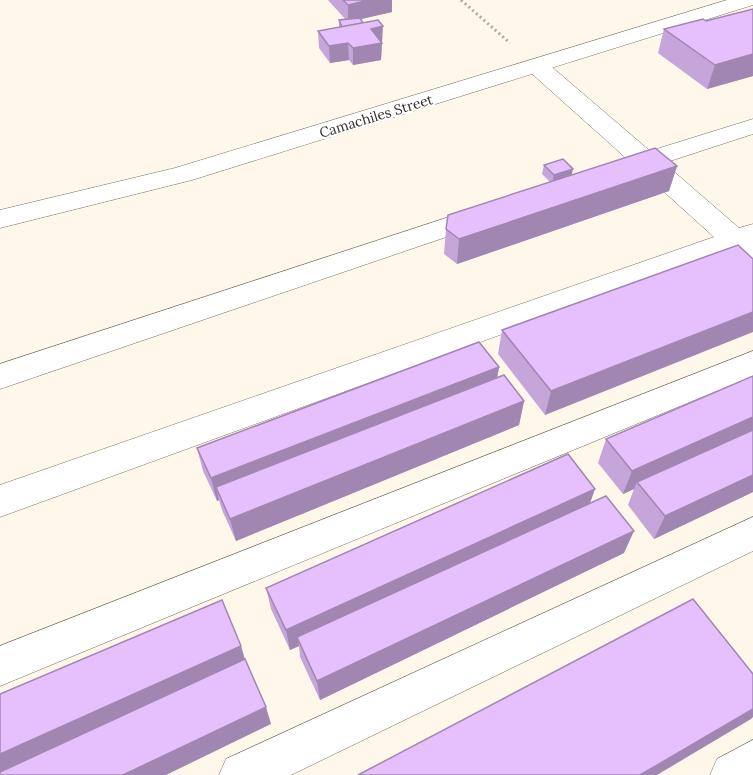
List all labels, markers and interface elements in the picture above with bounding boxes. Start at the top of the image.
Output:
street label: Camachiles Street [317,90,435,142]

